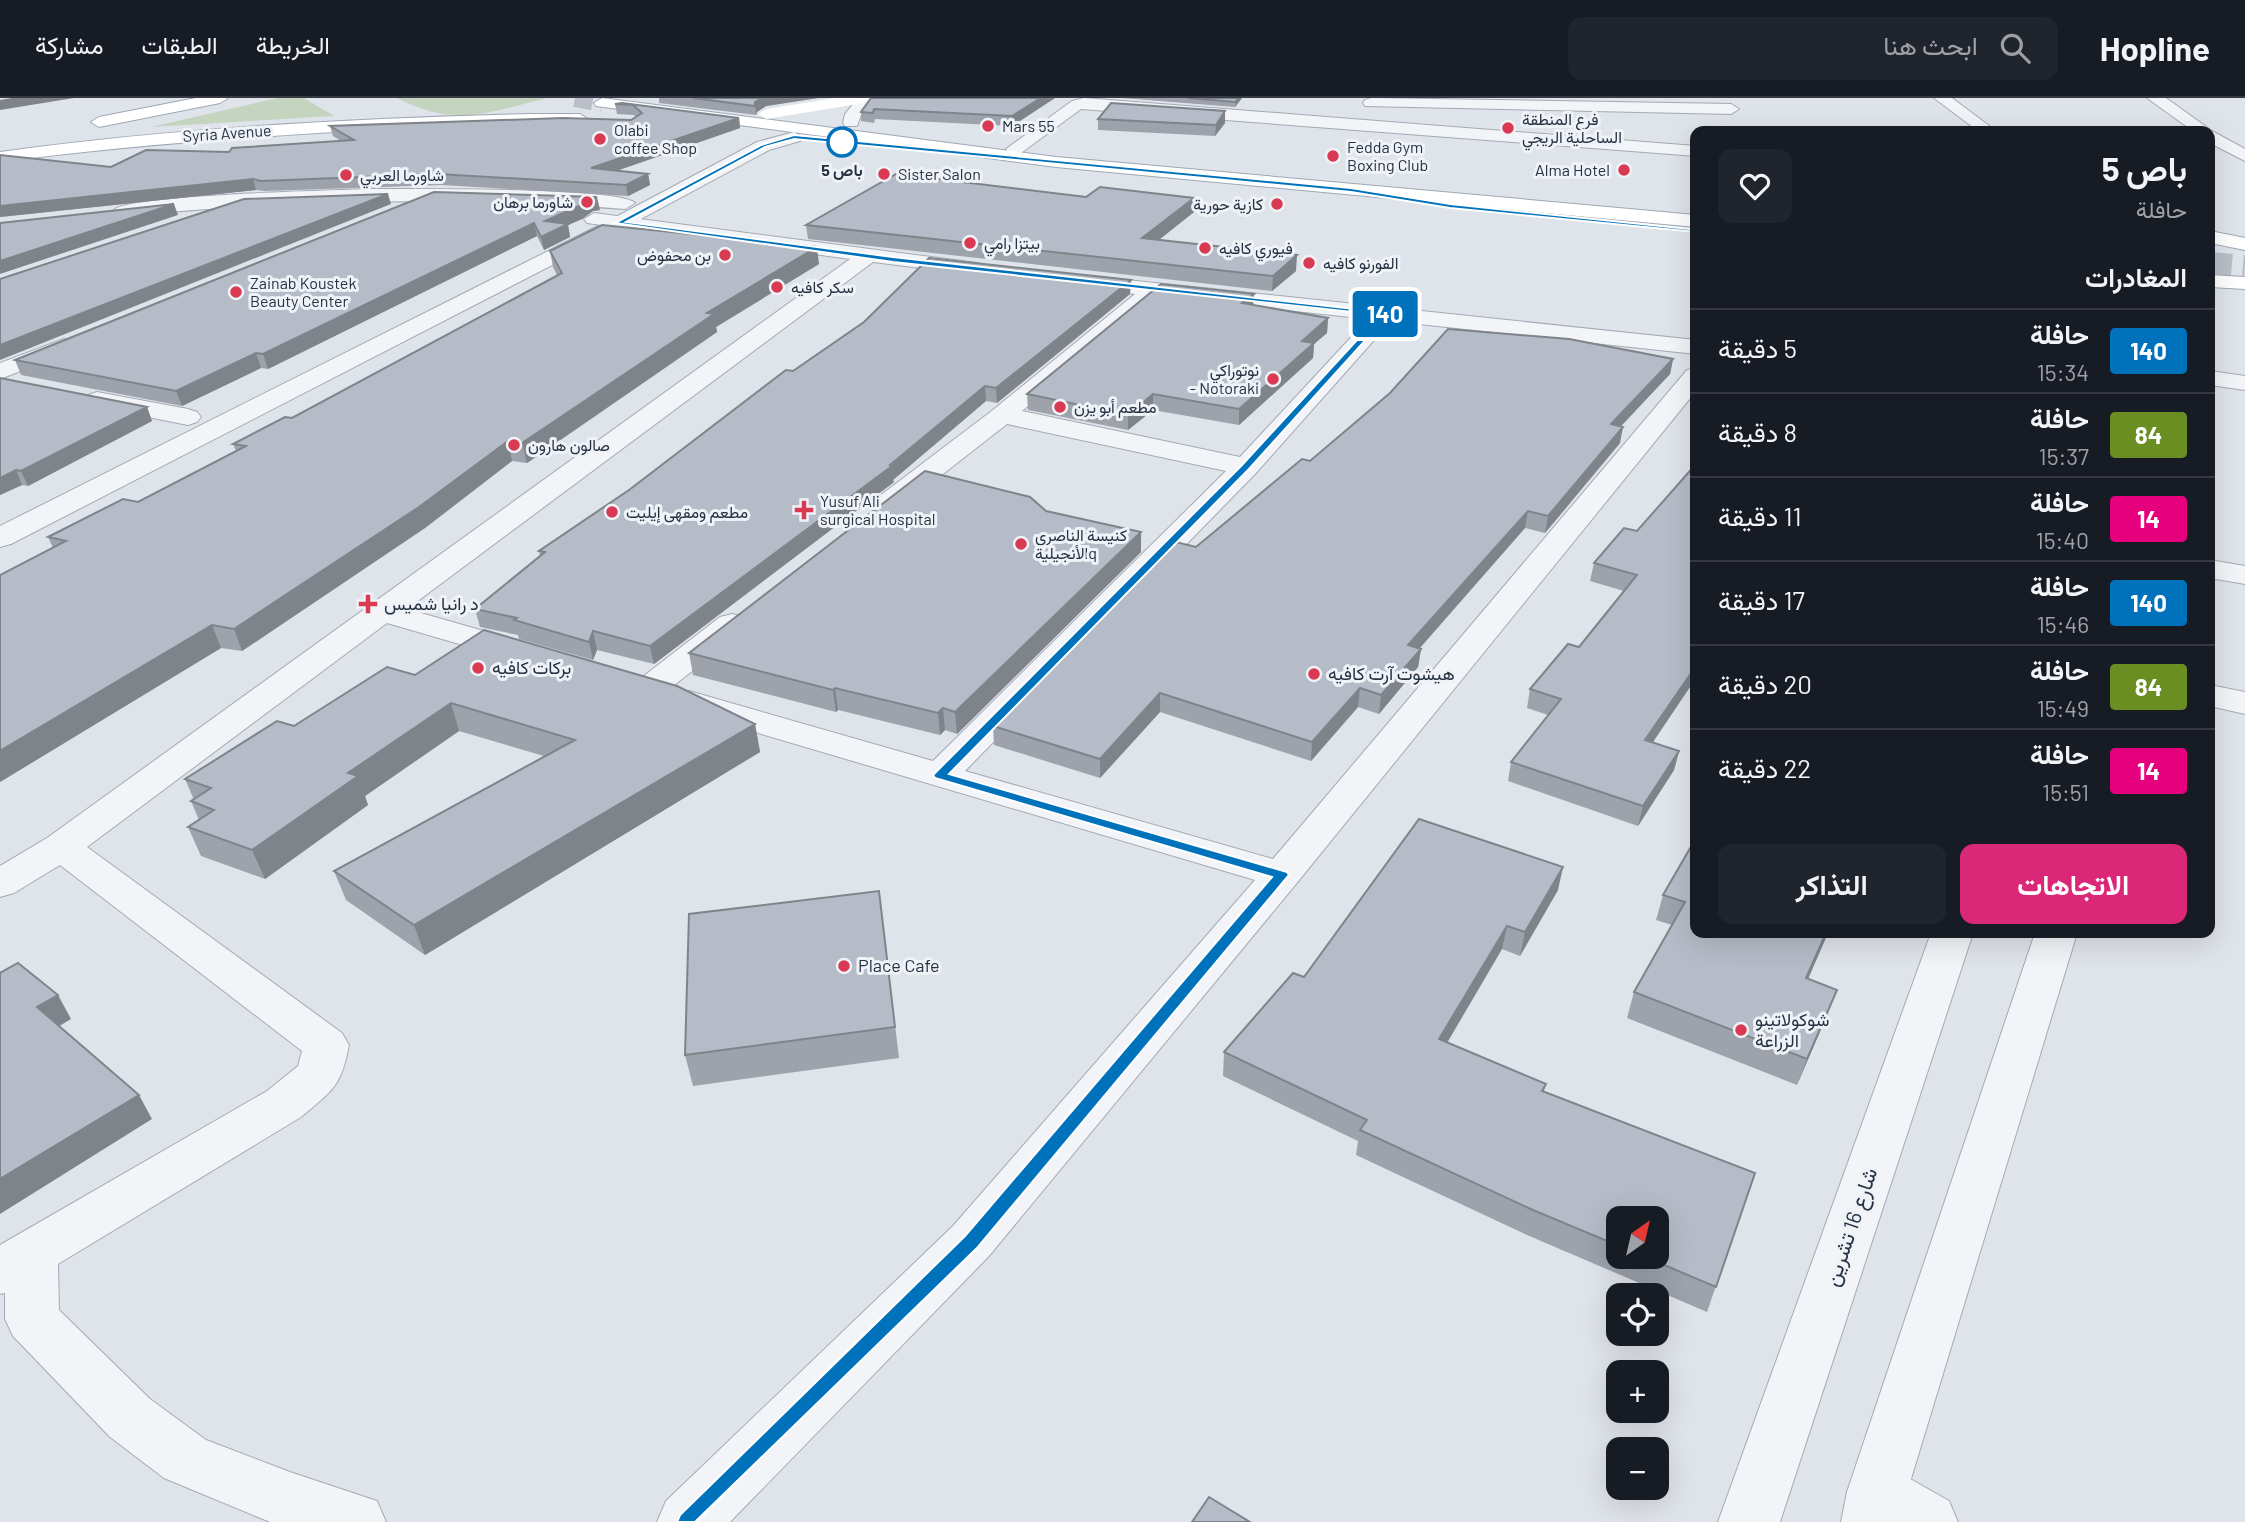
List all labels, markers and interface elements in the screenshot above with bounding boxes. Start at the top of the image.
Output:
search box [1568,17,2058,80]
text: Hopline [2100,28,2210,68]
text: ابحث هنا [1883,29,1978,60]
icon: search [1996,29,2034,67]
text: مشاركة [35,30,103,59]
text: الطبقات [141,30,218,59]
text: الخريطة [256,30,330,59]
place label: فرع المنطقة الساحلية الريجي [1522,109,1622,151]
place label: Mars 55 [1002,116,1055,135]
marker: Mars 55 [980,118,996,134]
street label: Syria Avenue [182,120,272,145]
place label: Olabi coffee Shop [614,120,697,157]
marker: فرع المنطقة الساحلية الريجي [1500,120,1516,136]
marker: باص 5 [827,127,857,157]
marker: Olabi coffee Shop [592,131,608,147]
place label: Fedda Gym Boxing Club [1347,137,1428,174]
marker: Fedda Gym Boxing Club [1325,148,1341,164]
text: باص 5 [2102,148,2187,188]
button: heart [1718,149,1792,223]
place label: باص 5 [821,160,863,180]
place label: Alma Hotel [1535,160,1610,179]
marker: Alma Hotel [1616,162,1632,178]
place label: Sister Salon [898,164,981,183]
place label: شاورما العربي [360,165,444,189]
marker: Sister Salon [876,166,892,182]
marker: شاورما العربي [338,167,354,183]
place label: شاورما برهان [493,192,573,213]
marker: شاورما برهان [579,194,595,210]
place label: كازية حورية [1193,194,1263,215]
text: حافلة [2136,195,2187,223]
marker: كازية حورية [1269,196,1285,212]
place label: بيتزا رامي [984,233,1040,257]
marker: بيتزا رامي [962,235,978,251]
place label: فيوري كافيه [1219,238,1293,262]
marker: فيوري كافيه [1197,240,1213,256]
place label: بن محفوض [637,245,711,266]
marker: بن محفوض [717,247,733,263]
place label: الفورنو كافيه [1323,253,1398,274]
marker: الفورنو كافيه [1301,255,1317,271]
text: المغادرات [2085,261,2187,292]
place label: Zainab Koustek Beauty Center [250,273,356,310]
place label: سكر كافيه [791,277,854,298]
marker: سكر كافيه [769,279,785,295]
marker: Zainab Koustek Beauty Center [228,284,244,300]
line badge: 140 [1345,291,1425,337]
text: 140 [1367,299,1403,328]
text: حافلة [2030,318,2089,349]
text: 5 دقيقة [1718,332,1797,363]
text: 140 [2130,336,2167,365]
text: 15:34 [2037,358,2089,386]
place label: نوتوراكي - Notoraki [1190,360,1259,397]
marker: نوتوراكي - Notoraki [1265,371,1281,387]
place label: مطعم أبو يزن [1074,397,1157,418]
marker: مطعم أبو يزن [1052,399,1068,415]
text: حافلة [2030,402,2089,433]
text: 8 دقيقة [1718,416,1797,447]
text: 84 [2135,420,2162,449]
place label: صالون هارون [528,435,610,456]
marker: صالون هارون [506,437,522,453]
text: 15:37 [2039,442,2089,470]
text: حافلة [2030,486,2089,517]
place label: Yusuf Ali surgical Hospital [820,491,935,528]
marker: Yusuf Ali surgical Hospital [794,500,814,520]
text: 11 دقيقة [1718,500,1802,531]
place label: مطعم ومقهى إيليت [626,502,748,523]
marker: مطعم ومقهى إيليت [604,504,620,520]
text: 14 [2137,504,2160,533]
place label: كنيسة الناصري الأنجيليةq [1035,525,1127,563]
text: 15:40 [2036,526,2089,554]
marker: كنيسة الناصري الأنجيليةq [1013,536,1029,552]
text: حافلة [2030,570,2089,601]
text: 17 دقيقة [1718,584,1805,615]
text: 140 [2130,588,2167,617]
place label: د رانيا شميس [384,592,479,615]
marker: د رانيا شميس [358,594,378,614]
text: 15:46 [2037,610,2089,638]
text: حافلة [2030,654,2089,685]
place label: بركات كافيه [492,656,571,679]
marker: بركات كافيه [470,660,486,676]
place label: هيشوت آرت كافيه [1328,662,1455,685]
marker: هيشوت آرت كافيه [1306,666,1322,682]
text: 20 دقيقة [1718,668,1812,699]
text: 84 [2135,672,2162,701]
text: 15:49 [2037,694,2089,722]
text: حافلة [2030,738,2089,769]
text: 22 دقيقة [1718,752,1811,783]
text: 14 [2137,756,2160,785]
text: 15:51 [2042,778,2089,806]
button: التذاكر [1718,844,1946,924]
button: الاتجاهات [1960,844,2187,924]
place label: Place Cafe [858,954,940,976]
marker: Place Cafe [836,958,852,974]
place label: شوكولاتينو الزراعة [1755,1008,1830,1052]
marker: شوكولاتينو الزراعة [1733,1022,1749,1038]
street label: شارع 16 تشرين [1818,1164,1884,1290]
north arrow [1606,1206,1670,1269]
map controls [1606,1206,1669,1500]
button: locate [1606,1283,1669,1346]
button: + [1606,1360,1669,1423]
button: − [1606,1437,1669,1500]

